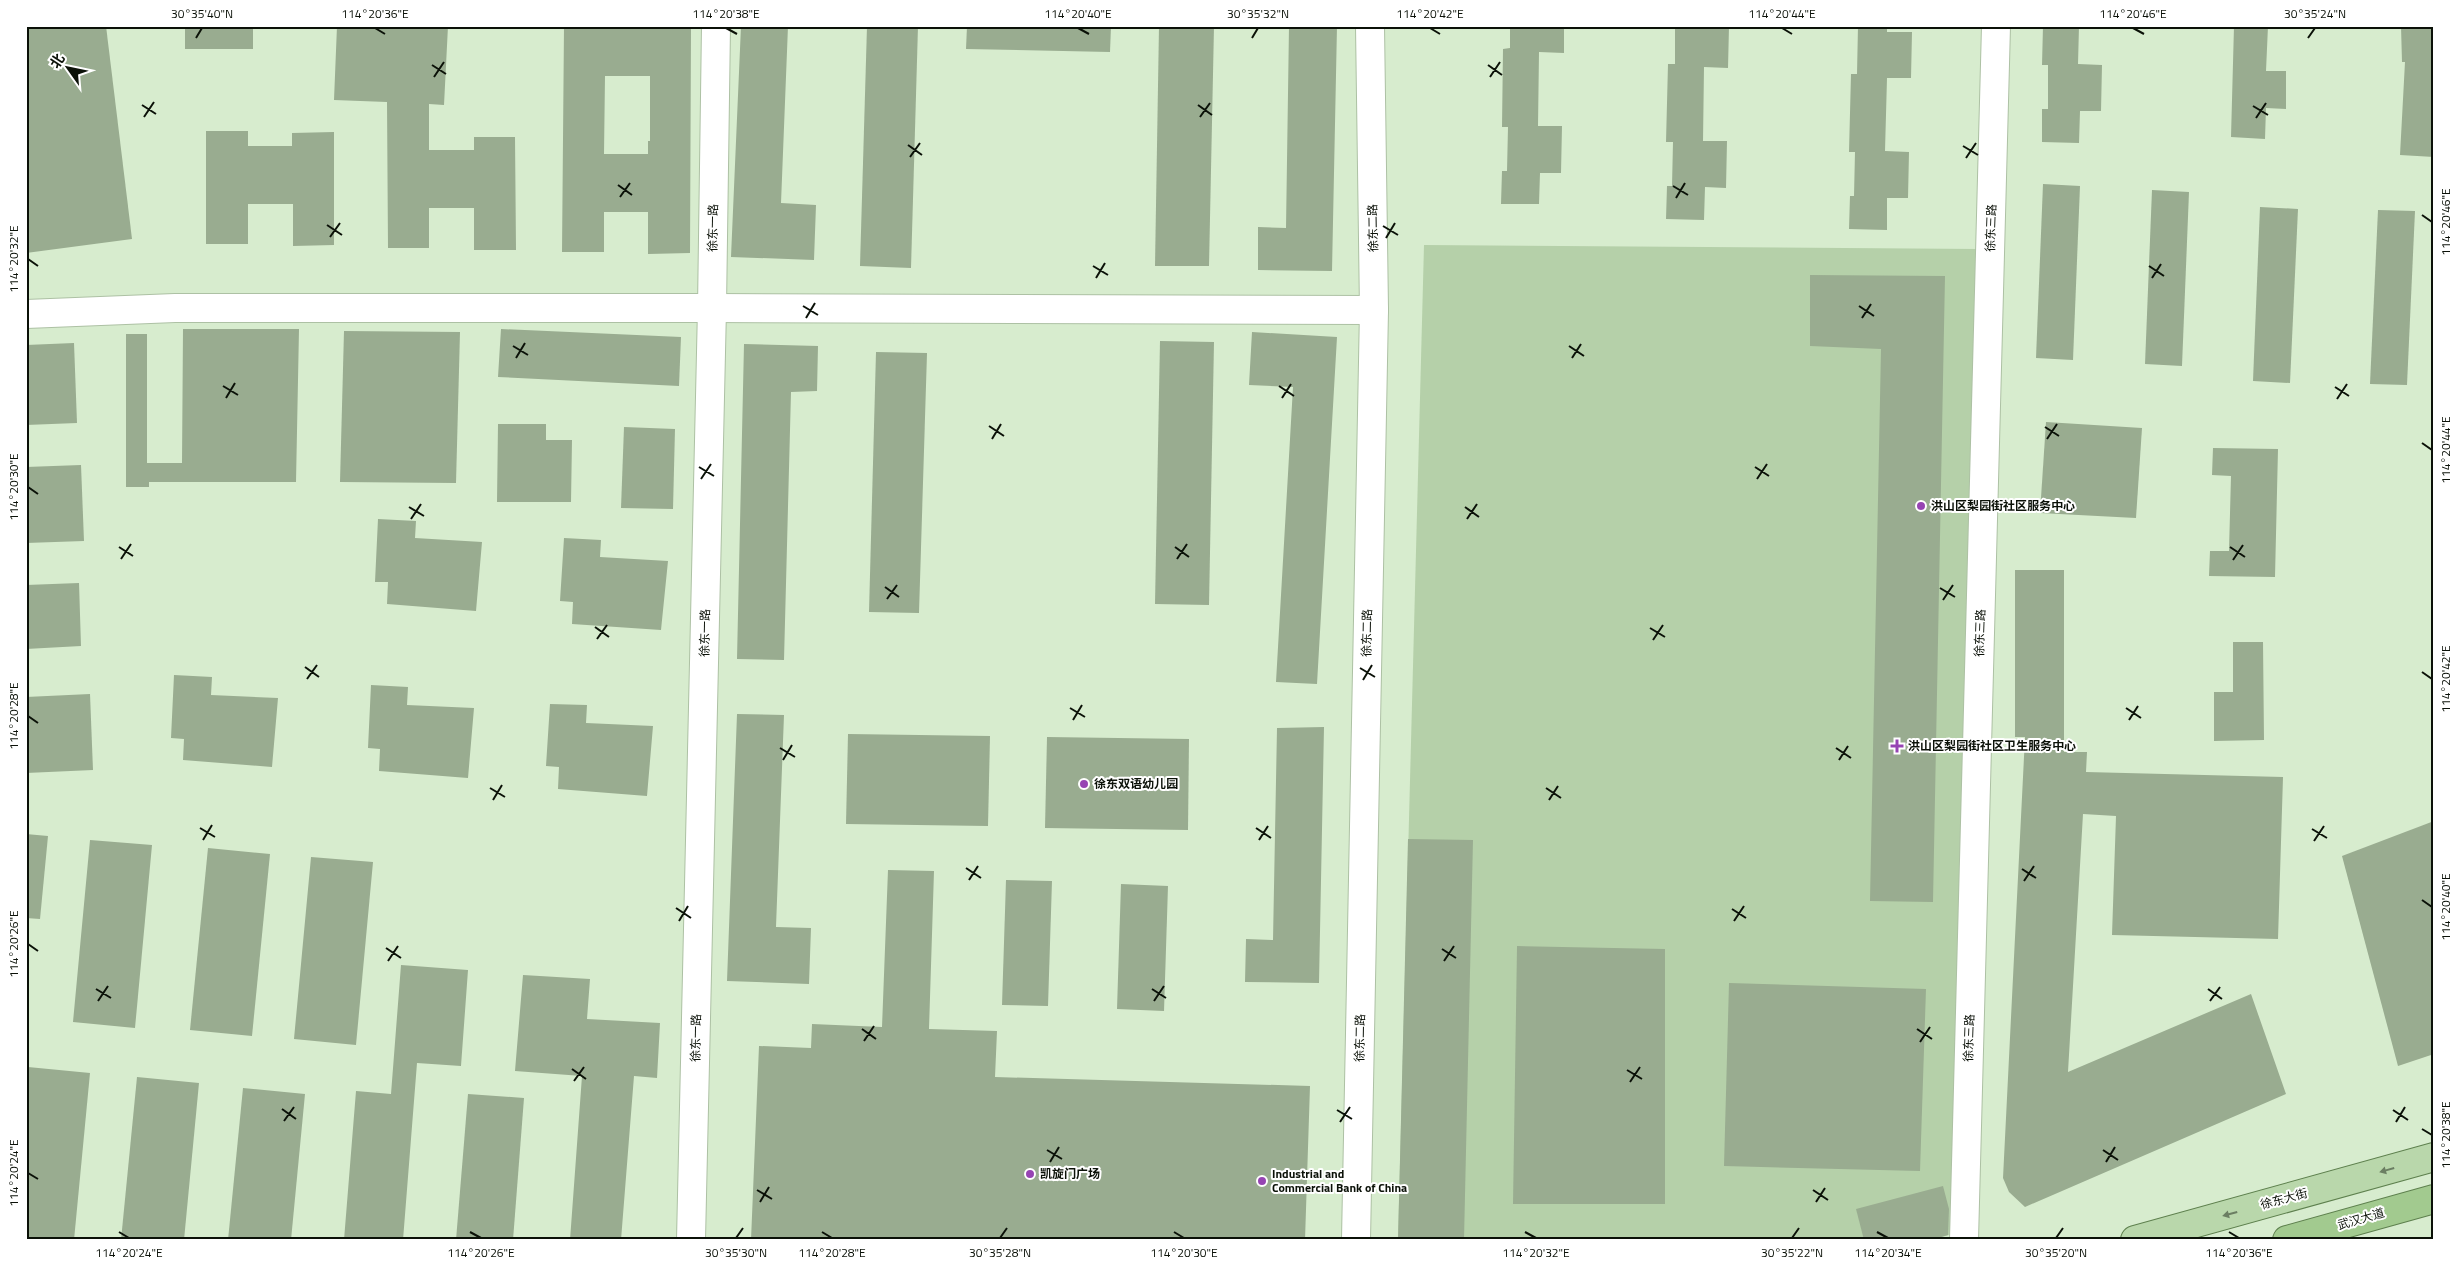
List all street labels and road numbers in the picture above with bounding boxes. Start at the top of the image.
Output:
street label: 徐东一路 [703,204,722,252]
street label: 徐东二路 [1363,204,1382,252]
street label: 徐东三路 [1980,204,2001,252]
street label: 徐东一路 [695,609,714,657]
street label: 徐东二路 [1357,609,1376,657]
street label: 徐东三路 [1969,609,1990,657]
street label: 徐东一路 [686,1014,705,1062]
street label: 徐东二路 [1350,1014,1369,1062]
street label: 徐东三路 [1958,1014,1979,1062]
street label: 徐东大街 [2258,1183,2310,1214]
street label: 武汉大道 [2335,1203,2387,1234]

